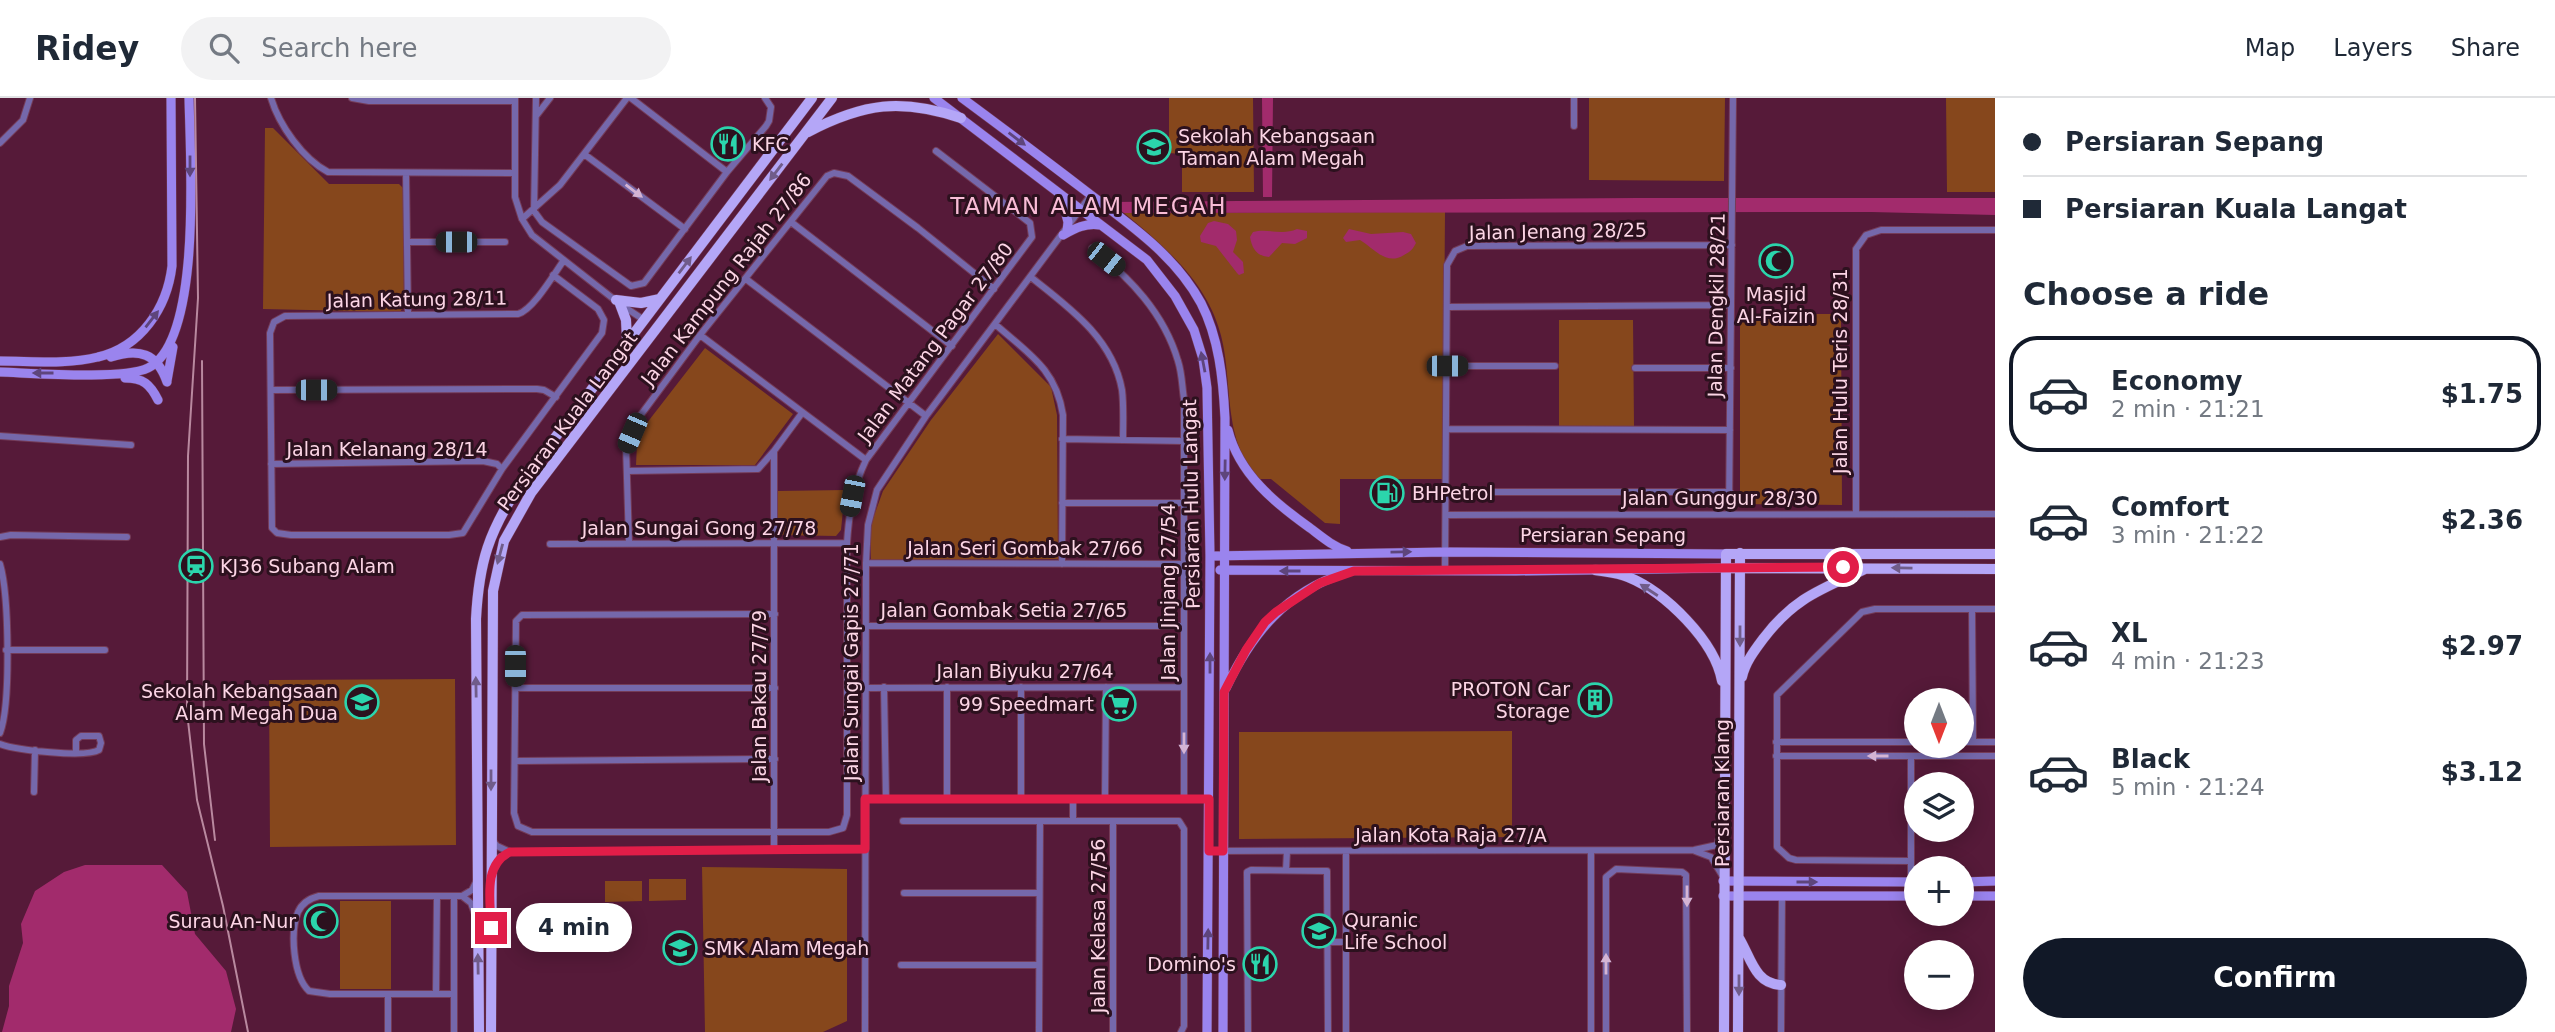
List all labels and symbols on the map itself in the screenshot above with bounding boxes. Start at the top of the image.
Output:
restaurant icon: KFC [709,125,747,163]
place label: Sekolah Kebangsaan Taman Alam Megah [1177,125,1375,169]
school or university icon: Sekolah Kebangsaan Taman Alam Megah [1135,128,1173,166]
one-way arrow [1008,132,1026,147]
place label: KFC [752,133,789,155]
one-way arrow [184,155,196,177]
one-way arrow [770,163,784,181]
street label: Jalan Kampung Rajah 27/86 [636,169,816,390]
one-way arrow [625,184,643,199]
district label: TAMAN ALAM MEGAH [949,193,1228,219]
street label: Jalan Dengkil 28/21 [1703,212,1729,399]
street label: Jalan Jenang 28/25 [1468,218,1647,244]
car [436,232,478,253]
street label: Jalan Matang Pagar 27/80 [852,238,1017,447]
car [1083,238,1130,280]
mosque icon: Masjid Al-Faizin [1757,242,1795,280]
one-way arrow [678,256,692,275]
street label: Jalan Hulu Teris 28/31 [1829,268,1851,475]
place label: Masjid Al-Faizin [1737,283,1815,327]
street label: Jalan Katung 28/11 [326,286,507,312]
one-way arrow [145,310,160,328]
street label: Persiaran Kuala Langat [493,327,641,515]
one-way arrow [1197,351,1208,373]
car [1427,356,1469,377]
one-way arrow [32,367,54,379]
car [296,380,338,401]
street label: Persiaran Hulu Langat [1178,399,1204,609]
car [615,410,650,456]
street label: Jalan Kelanang 28/14 [286,438,487,460]
one-way arrow [1219,459,1231,481]
car [838,473,867,519]
fuel station icon: BHPetrol [1368,474,1406,512]
place label: BHPetrol [1412,482,1494,504]
street label: Jalan Gunggur 28/30 [1621,487,1818,509]
street label: Jalan Jinjang 27/54 [1157,504,1179,682]
street label: Jalan Sungai Gong 27/78 [581,517,816,539]
street label: Persiaran Sepang [1520,524,1686,546]
street label: Jalan Seri Gombak 27/66 [906,537,1143,559]
one-way arrow [494,543,505,565]
street label: Jalan Sungai Gapis 27/71 [840,543,862,782]
station icon: KJ36 Subang Alam [177,547,215,585]
one-way arrow [1390,547,1412,558]
route start [1827,551,1859,583]
place label: KJ36 Subang Alam [220,555,395,577]
one-way arrow [1891,562,1913,573]
one-way arrow [1279,565,1301,576]
one-way arrow [1639,583,1658,596]
street label: Jalan Gombak Setia 27/65 [880,599,1127,621]
street label: Jalan Bakau 27/79 [748,610,770,783]
one-way arrow [1734,625,1746,647]
car [505,645,526,687]
one-way arrow [1204,652,1216,674]
street label: Jalan Biyuku 27/64 [935,660,1114,682]
one-way arrow [470,676,482,698]
place label: PROTON Car Storage [1451,678,1570,722]
place label: Sekolah Kebangsaan Alam Megah Dua [141,680,338,724]
building icon: PROTON Car Storage [1576,681,1614,719]
school or university icon: Sekolah Kebangsaan Alam Megah Dua [343,683,381,721]
supermarket icon: 99 Speedmart [1100,685,1138,723]
north arrow [1904,688,1974,758]
place label: 99 Speedmart [959,693,1094,715]
street label: Persiaran Klang [1711,719,1733,867]
one-way arrow [1178,732,1190,754]
one-way arrow [1867,750,1889,762]
one-way arrow [485,769,497,791]
street label: Jalan Kota Raja 27/A [1354,824,1547,846]
street label: Jalan Kelasa 27/56 [1087,839,1109,1014]
one-way arrow [1797,876,1819,888]
one-way arrow [1681,886,1693,908]
mosque icon: Surau An-Nur [302,902,340,940]
callout: 4 min [516,904,631,952]
place label: Quranic Life School [1344,909,1447,953]
place label: Surau An-Nur [168,910,296,932]
route end [475,912,507,944]
school or university icon: Quranic Life School [1300,912,1338,950]
one-way arrow [1202,928,1214,950]
school or university icon: SMK Alam Megah [661,929,699,967]
place label: SMK Alam Megah [704,937,869,959]
restaurant icon: Domino's [1241,945,1279,983]
one-way arrow [472,953,484,975]
place label: Domino's [1147,953,1236,975]
one-way arrow [1600,953,1612,975]
one-way arrow [1733,974,1745,996]

